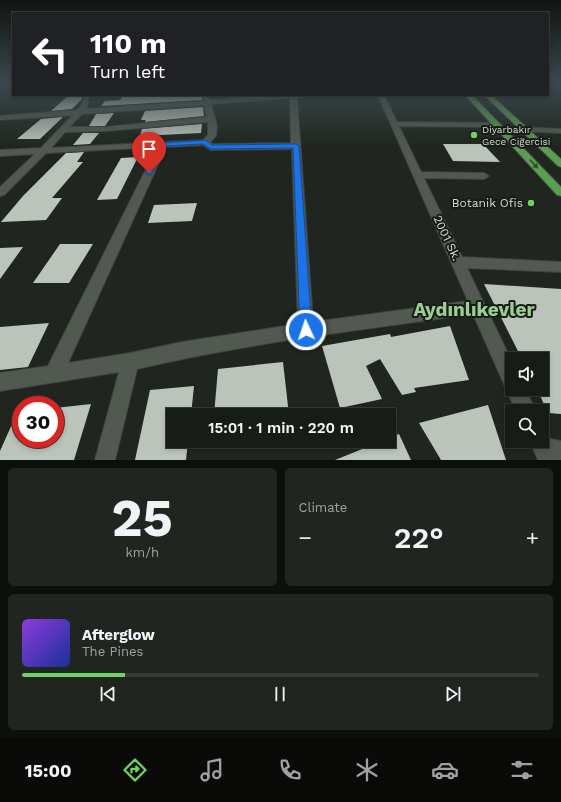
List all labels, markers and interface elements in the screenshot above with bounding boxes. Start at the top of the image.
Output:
text: 110 m [90,27,167,60]
icon: left [24,28,76,80]
text: Turn left [90,61,165,82]
place label: Diyarbakır Gece Ciğercisi [482,124,551,147]
marker: Diyarbakır Gece Ciğercisi [469,130,479,140]
pin [132,132,166,173]
icon: arrive [138,138,160,160]
one-way arrow [529,159,539,169]
place label: Botanik Ofis [452,196,523,210]
marker: Botanik Ofis [526,198,536,208]
street label: 2001 Sk. [430,213,464,263]
district label: Aydınlıkevler [413,298,535,321]
position arrow [285,309,327,351]
map controls [505,352,549,448]
button: sound [505,352,549,396]
speed limit sign: 30 [12,396,64,448]
button: search [505,404,549,448]
text: 15:01 · 1 min · 220 m [208,419,354,437]
text: 25 [112,488,173,549]
text: Climate [299,500,347,515]
text: 22° [394,520,444,555]
text: − [299,525,312,550]
text: + [526,525,539,550]
text: km/h [126,545,159,560]
text: Afterglow [82,626,155,644]
text: The Pines [82,644,143,659]
icon: previous [97,683,119,705]
icon: pause [269,683,291,705]
icon: next [442,683,464,705]
icon: directions [121,756,149,784]
icon: music [198,756,226,784]
icon: phone [276,756,304,784]
icon: climate [353,756,381,784]
icon: car [431,756,459,784]
icon: filters [508,756,536,784]
text: 15:00 [25,760,72,781]

